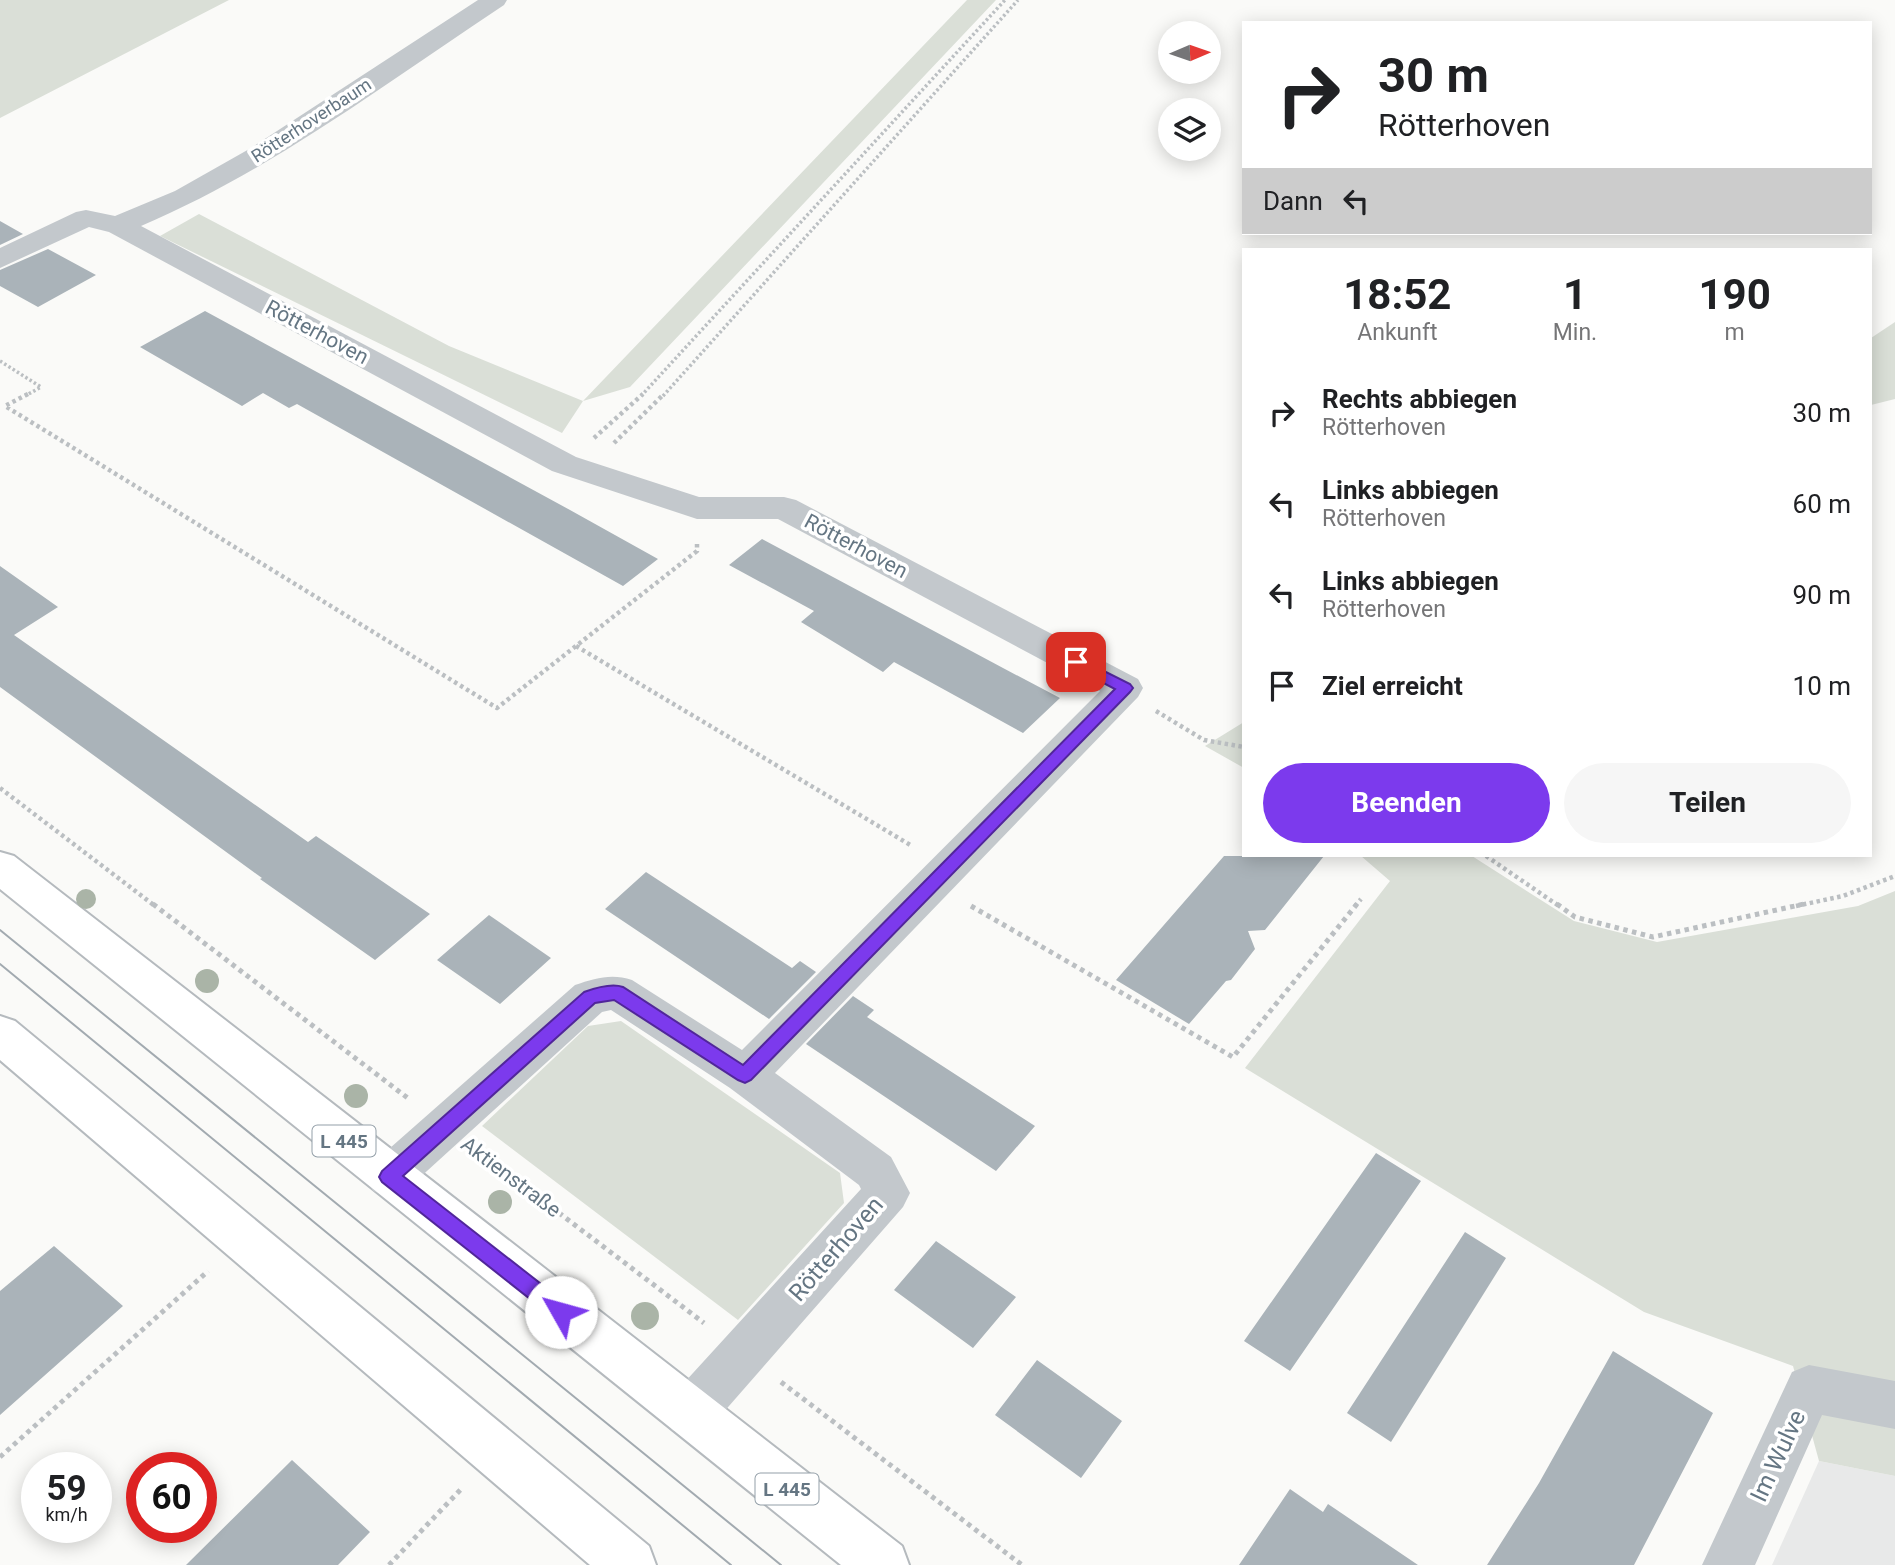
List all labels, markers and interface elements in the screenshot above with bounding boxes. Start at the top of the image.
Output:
north arrow [1158,21,1222,84]
map controls [1158,21,1221,161]
text: 30 m [1378,47,1489,104]
icon: right [1263,49,1354,140]
street label: Rötterhoverbaum [247,73,375,167]
button: layers [1158,98,1221,161]
text: Rötterhoven [1378,106,1550,144]
icon: left [1337,182,1375,220]
text: Dann [1263,186,1323,216]
text: 18:52 [1343,270,1451,319]
text: 1 [1563,270,1587,319]
text: 190 [1698,270,1771,319]
street label: Rötterhoven [261,295,373,369]
text: Ankunft [1357,319,1438,346]
text: Min. [1553,319,1597,346]
text: m [1725,319,1745,346]
text: Rechts abbiegen [1322,384,1517,414]
icon: right [1263,394,1301,432]
text: 30 m [1793,398,1851,428]
text: Rötterhoven [1322,414,1446,441]
text: Links abbiegen [1322,475,1499,505]
icon: left [1263,485,1301,523]
text: 60 m [1793,489,1851,519]
text: Rötterhoven [1322,505,1446,532]
street label: Rötterhoven [800,509,912,583]
text: Links abbiegen [1322,566,1499,596]
icon: left [1263,576,1301,614]
text: 90 m [1793,580,1851,610]
text: Rötterhoven [1322,596,1446,623]
pin [1046,632,1106,692]
icon: arrive [1057,643,1095,681]
icon: arrive [1263,667,1301,705]
text: Ziel erreicht [1322,671,1463,701]
text: 10 m [1793,671,1851,701]
button: Beenden [1263,763,1550,843]
button: Teilen [1564,763,1851,843]
road number: L 445 [312,1126,376,1156]
street label: Aktienstraße [456,1132,566,1222]
street label: Rötterhoven [783,1191,889,1307]
position arrow [524,1275,598,1349]
street label: Im Wulve [1745,1406,1811,1506]
speed limit sign: 60 [126,1452,217,1543]
text: 59 [46,1468,87,1509]
road number: L 445 [756,1474,818,1504]
text: km/h [45,1504,88,1525]

